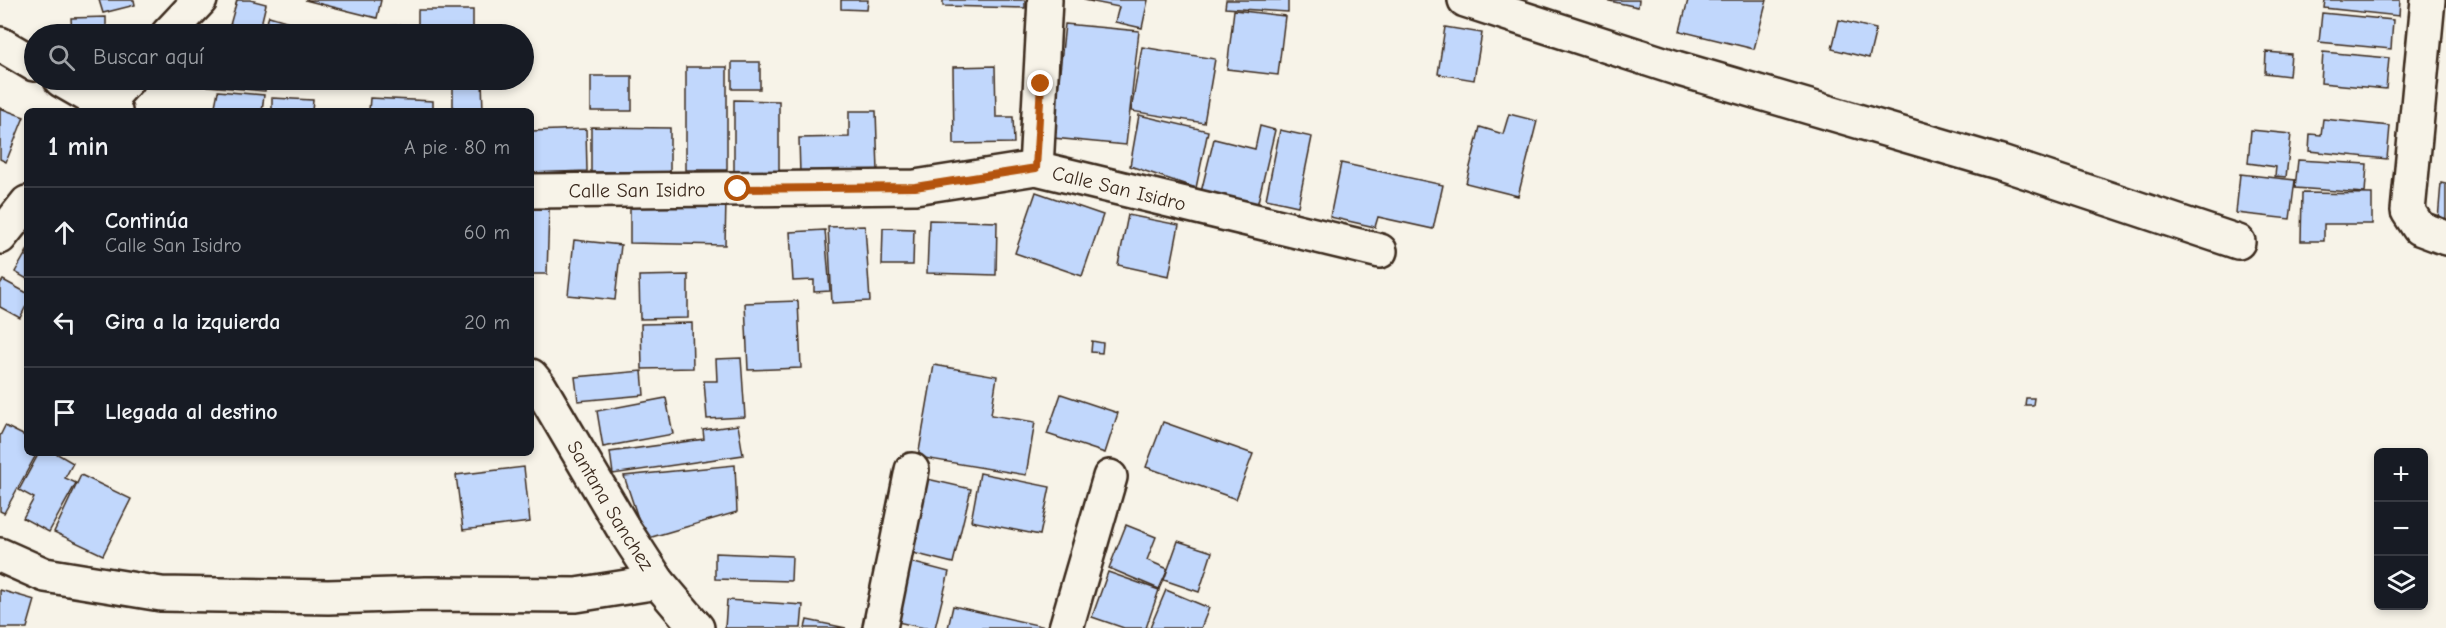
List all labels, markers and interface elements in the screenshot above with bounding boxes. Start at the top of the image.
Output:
search box [24,24,534,90]
icon: search [45,41,78,74]
text: Buscar aquí [93,44,204,70]
route end [1027,70,1053,96]
text: 1 min [48,132,109,162]
text: A pie · 80 m [404,136,510,159]
street label: Calle San Isidro [1050,161,1188,216]
route start [724,175,750,201]
street label: Calle San Isidro [569,178,705,203]
text: Continúa [105,208,189,234]
icon: ahead [48,216,81,249]
text: 60 m [464,221,510,244]
text: Calle San Isidro [105,234,242,257]
icon: left [48,306,81,339]
text: Gira a la izquierda [105,309,280,335]
text: 20 m [464,311,510,334]
icon: arrive [48,396,81,429]
text: Llegada al destino [105,399,278,425]
street label: Santana Sanchez [562,437,658,575]
map controls [2374,448,2428,610]
button: + [2374,448,2428,502]
button: − [2374,502,2428,556]
button: layers [2374,556,2428,610]

